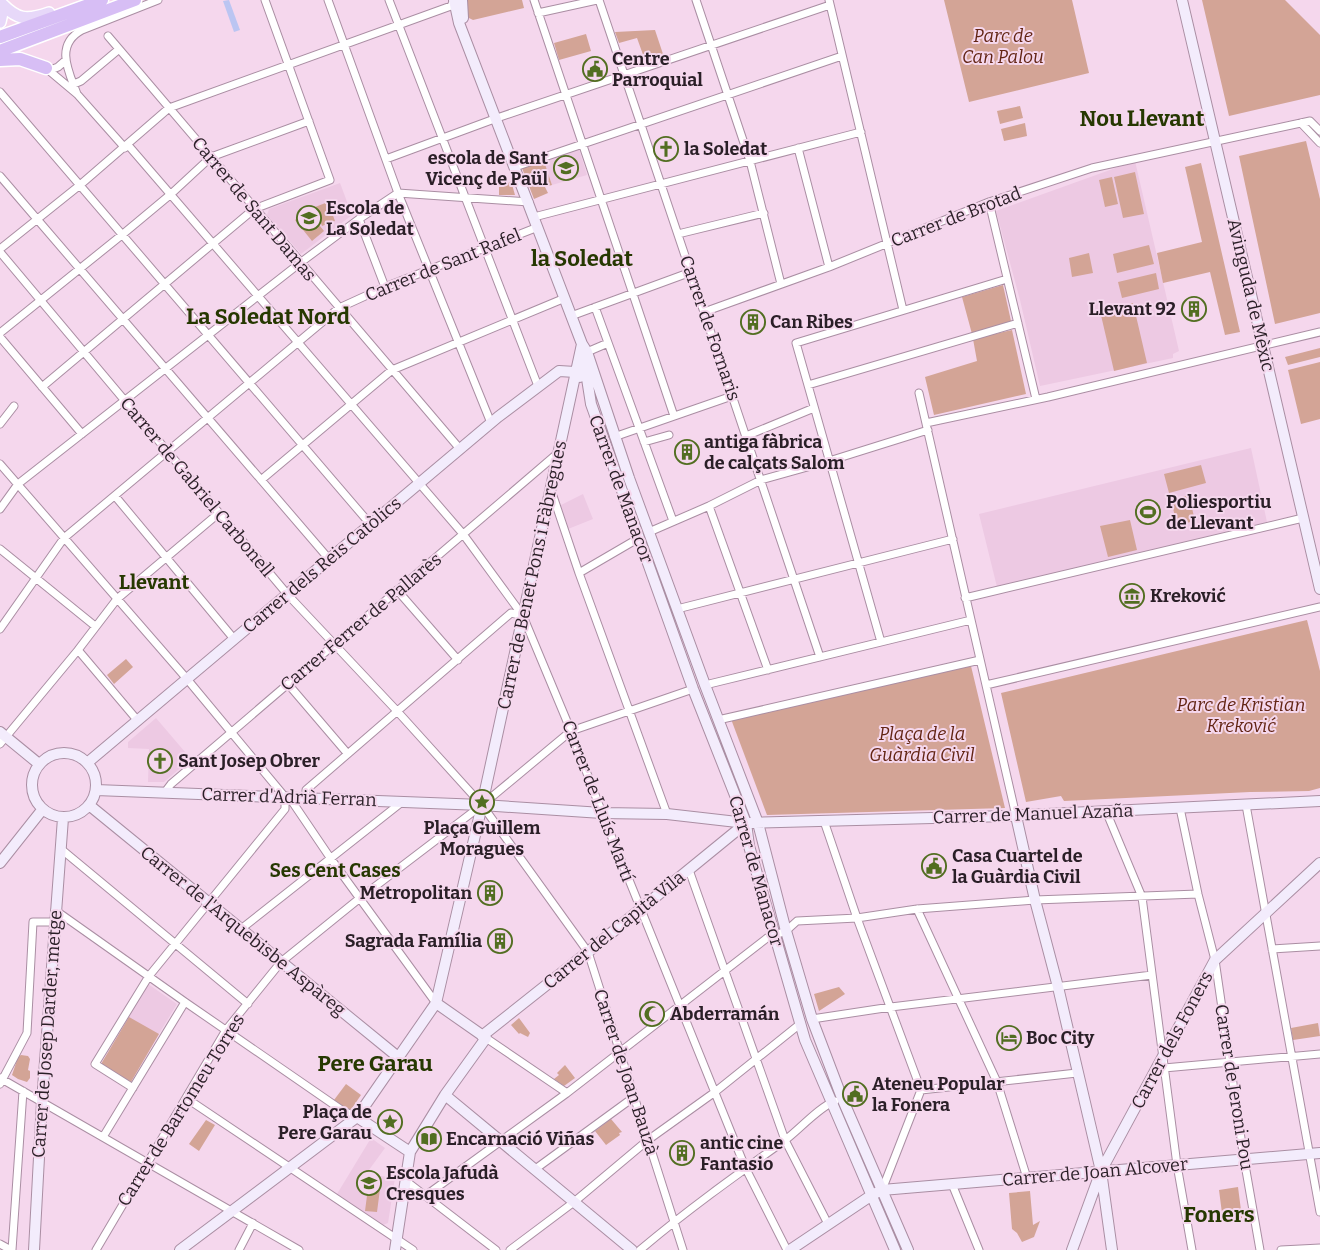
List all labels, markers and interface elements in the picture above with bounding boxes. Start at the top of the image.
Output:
park label: Parc de Can Palou [962,25,1044,68]
place label: Centre Parroquial [612,48,703,91]
public building icon: Centre Parroquial [582,56,608,82]
district label: Nou Llevant [1080,105,1205,132]
street label: Carrer de Sant Damas [187,132,321,286]
church icon: la Soledat [653,136,679,162]
place label: la Soledat [684,138,767,160]
place label: escola de Sant Vicenç de Paül [425,147,548,190]
school or university icon: escola de Sant Vicenç de Paül [553,155,579,181]
street label: Carrer de Brotad [888,182,1025,252]
place label: Escola de La Soledat [326,197,414,240]
school or university icon: Escola de La Soledat [296,205,322,231]
street label: Avinguda de Mèxic [1223,216,1279,374]
street label: Carrer de Sant Rafel [362,224,524,306]
district label: la Soledat [531,245,633,272]
street label: Carrer de Fornaris [675,252,745,404]
building icon: Llevant 92 [1181,296,1207,322]
place label: Llevant 92 [1088,298,1176,320]
district label: La Soledat Nord [186,303,350,330]
building icon: Can Ribes [740,309,766,335]
place label: Can Ribes [770,311,853,333]
street label: Carrer de Gabriel Carbonell [115,393,279,581]
street label: Carrer de Manacor [584,412,658,566]
place label: antiga fàbrica de calçats Salom [704,431,845,474]
street label: Carrer de Benet Pons i Fàbregues [493,438,571,712]
building icon: antiga fàbrica de calçats Salom [674,439,700,465]
place label: Poliesportiu de Llevant [1166,491,1272,534]
street label: Carrer dels Reis Catòlics [238,492,406,638]
sports icon: Poliesportiu de Llevant [1135,499,1161,525]
street label: Carrer Ferrer de Pallarès [276,548,446,696]
district label: Llevant [119,570,189,594]
museum icon: Kreković [1119,583,1145,609]
place label: Kreković [1150,585,1226,607]
park label: Parc de Kristian Kreković [1177,694,1305,737]
street label: Carrer de Lluís Martí [557,717,639,885]
park label: Plaça de la Guàrdia Civil [869,723,975,766]
church icon: Sant Josep Obrer [147,748,173,774]
place label: Sant Josep Obrer [178,750,321,772]
street label: Carrer d'Adrià Ferran [201,783,378,811]
place icon: Plaça Guillem Moragues [469,789,495,815]
street label: Carrer de Manacor [724,793,788,949]
street label: Carrer de Manuel Azaña [932,799,1134,828]
place label: Plaça Guillem Moragues [424,817,540,860]
street label: Carrer de l'Arquebisbe Aspàreg [136,841,350,1021]
place label: Casa Cuartel de la Guàrdia Civil [952,845,1083,888]
public building icon: Casa Cuartel de la Guàrdia Civil [921,853,947,879]
district label: Ses Cent Cases [269,859,401,882]
street label: Carrer del Capità Vila [539,866,689,994]
building icon: Metropolitan [477,880,503,906]
place label: Metropolitan [360,882,472,904]
street label: Carrer de Josep Darder, metge [27,909,67,1159]
building icon: Sagrada Família [487,928,513,954]
place label: Sagrada Família [345,930,482,952]
street label: Carrer dels Foners [1126,967,1218,1113]
street label: Carrer de Joan Bauzà [589,986,663,1158]
mosque icon: Abderramán [639,1001,665,1027]
place label: Abderramán [670,1003,780,1025]
street label: Carrer de Jeroni Pou [1210,1003,1258,1171]
street label: Carrer de Bartomeu Torres [113,1010,249,1210]
hotel icon: Boc City [996,1025,1022,1051]
place label: Boc City [1026,1027,1095,1049]
district label: Pere Garau [317,1050,433,1077]
place label: Ateneu Popular la Fonera [872,1073,1005,1116]
public building icon: Ateneu Popular la Fonera [842,1081,868,1107]
place label: Plaça de Pere Garau [278,1101,373,1144]
place icon: Plaça de Pere Garau [377,1109,403,1135]
library icon: Encarnació Viñas [416,1126,442,1152]
place label: Encarnació Viñas [446,1128,594,1150]
place label: antic cine Fantasio [700,1132,783,1175]
building icon: antic cine Fantasio [669,1140,695,1166]
street label: Carrer de Joan Alcover [1001,1153,1189,1191]
place label: Escola Jafudà Cresques [386,1162,499,1205]
school or university icon: Escola Jafudà Cresques [356,1170,382,1196]
district label: Foners [1183,1201,1255,1228]

